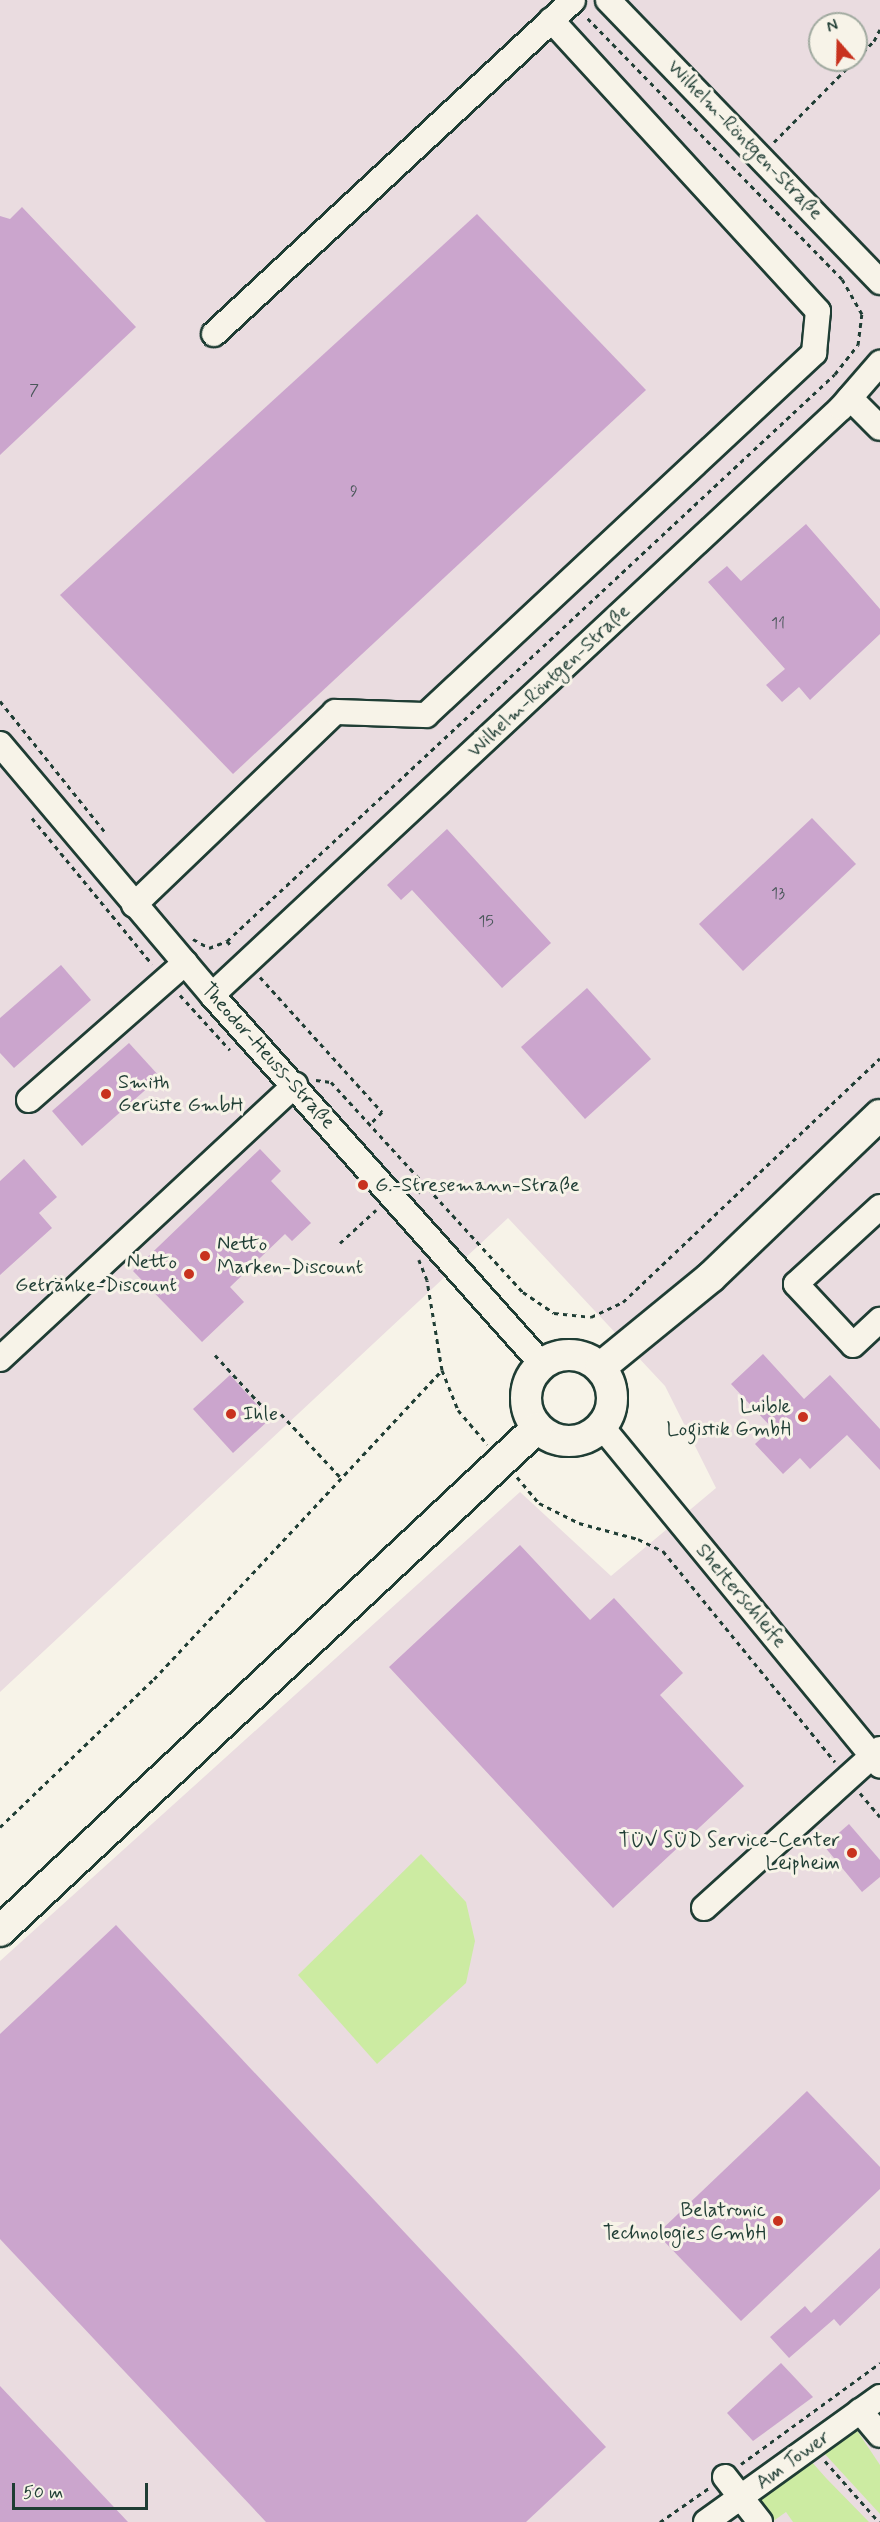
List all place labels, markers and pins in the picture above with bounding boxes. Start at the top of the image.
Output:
place label: Smith Gerüste GmbH [118,1070,243,1117]
marker: Smith Gerüste GmbH [99,1087,113,1101]
place label: G.-Stresemann-Straße [375,1173,580,1197]
marker: G.-Stresemann-Straße [356,1178,370,1192]
place label: Netto Marken-Discount [217,1232,363,1279]
marker: Netto Marken-Discount [198,1249,212,1263]
place label: Netto Getränke-Discount [15,1250,177,1297]
marker: Netto Getränke-Discount [182,1267,196,1281]
place label: Luible Logistik GmbH [666,1394,791,1441]
place label: Ihle [243,1402,278,1426]
marker: Ihle [224,1407,238,1421]
marker: Luible Logistik GmbH [796,1410,810,1424]
place label: TÜV SÜD Service-Center Leipheim [620,1829,840,1876]
marker: TÜV SÜD Service-Center Leipheim [845,1846,859,1860]
place label: Belatronic Technologies GmbH [602,2198,766,2245]
marker: Belatronic Technologies GmbH [771,2214,785,2228]

